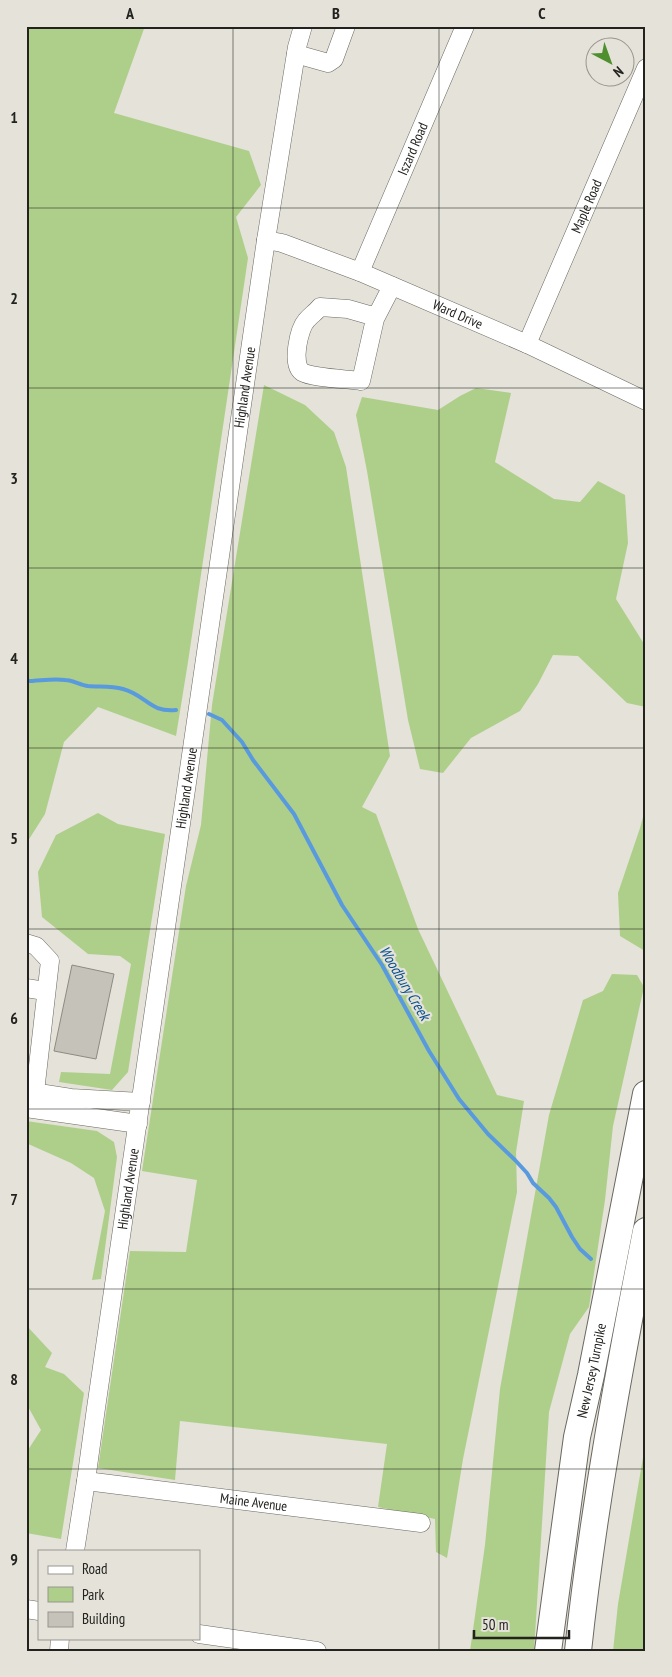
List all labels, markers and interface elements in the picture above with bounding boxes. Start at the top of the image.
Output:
text: A [125,3,135,23]
text: B [332,3,340,23]
text: C [538,3,546,23]
north arrow [584,38,634,88]
text: N [610,63,627,81]
text: 1 [10,107,18,127]
street label: Iszard Road [393,120,432,178]
street label: Maple Road [567,177,606,236]
text: 2 [10,288,18,308]
street label: Ward Drive [430,295,486,333]
street label: Highland Avenue [230,345,259,429]
text: 3 [10,468,18,488]
text: 4 [10,648,18,668]
street label: Highland Avenue [171,746,201,830]
text: 5 [10,828,18,848]
water label: Woodbury Creek [375,942,436,1025]
text: 6 [10,1008,18,1028]
street label: Highland Avenue [113,1147,143,1231]
text: 7 [10,1189,18,1209]
street label: New Jersey Turnpike [573,1321,610,1420]
text: 8 [10,1369,18,1389]
street label: Maine Avenue [219,1489,289,1515]
text: 9 [10,1549,18,1569]
legend [38,1550,200,1640]
text: Road [82,1559,108,1578]
text: Park [82,1585,104,1604]
scale bar [474,1607,570,1639]
text: Building [82,1609,125,1628]
text: 50 m [482,1615,508,1634]

